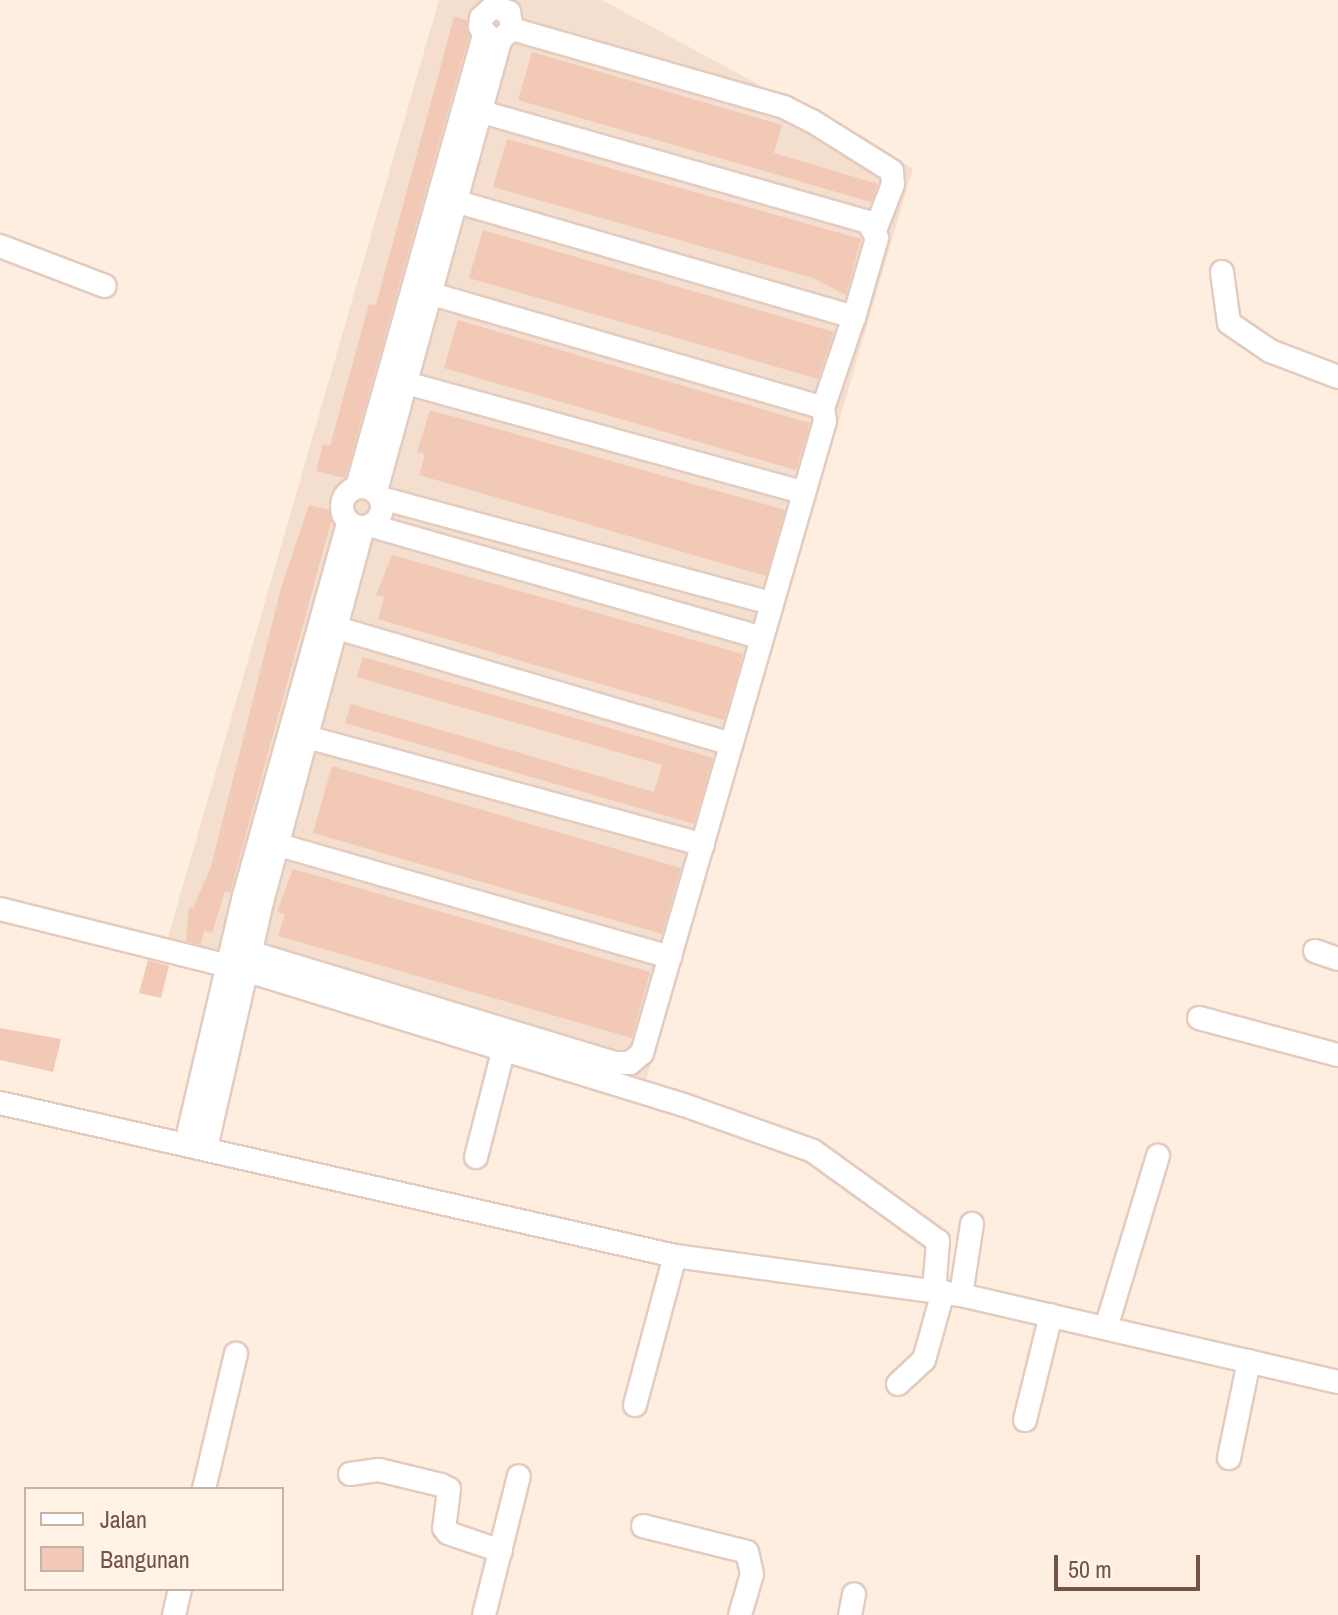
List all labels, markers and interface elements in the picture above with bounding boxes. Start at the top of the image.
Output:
legend [24,1487,284,1591]
text: Jalan [100,1503,147,1535]
scale bar [1058,1539,1204,1589]
text: Bangunan [100,1543,190,1575]
text: 50 m [1068,1553,1112,1585]

